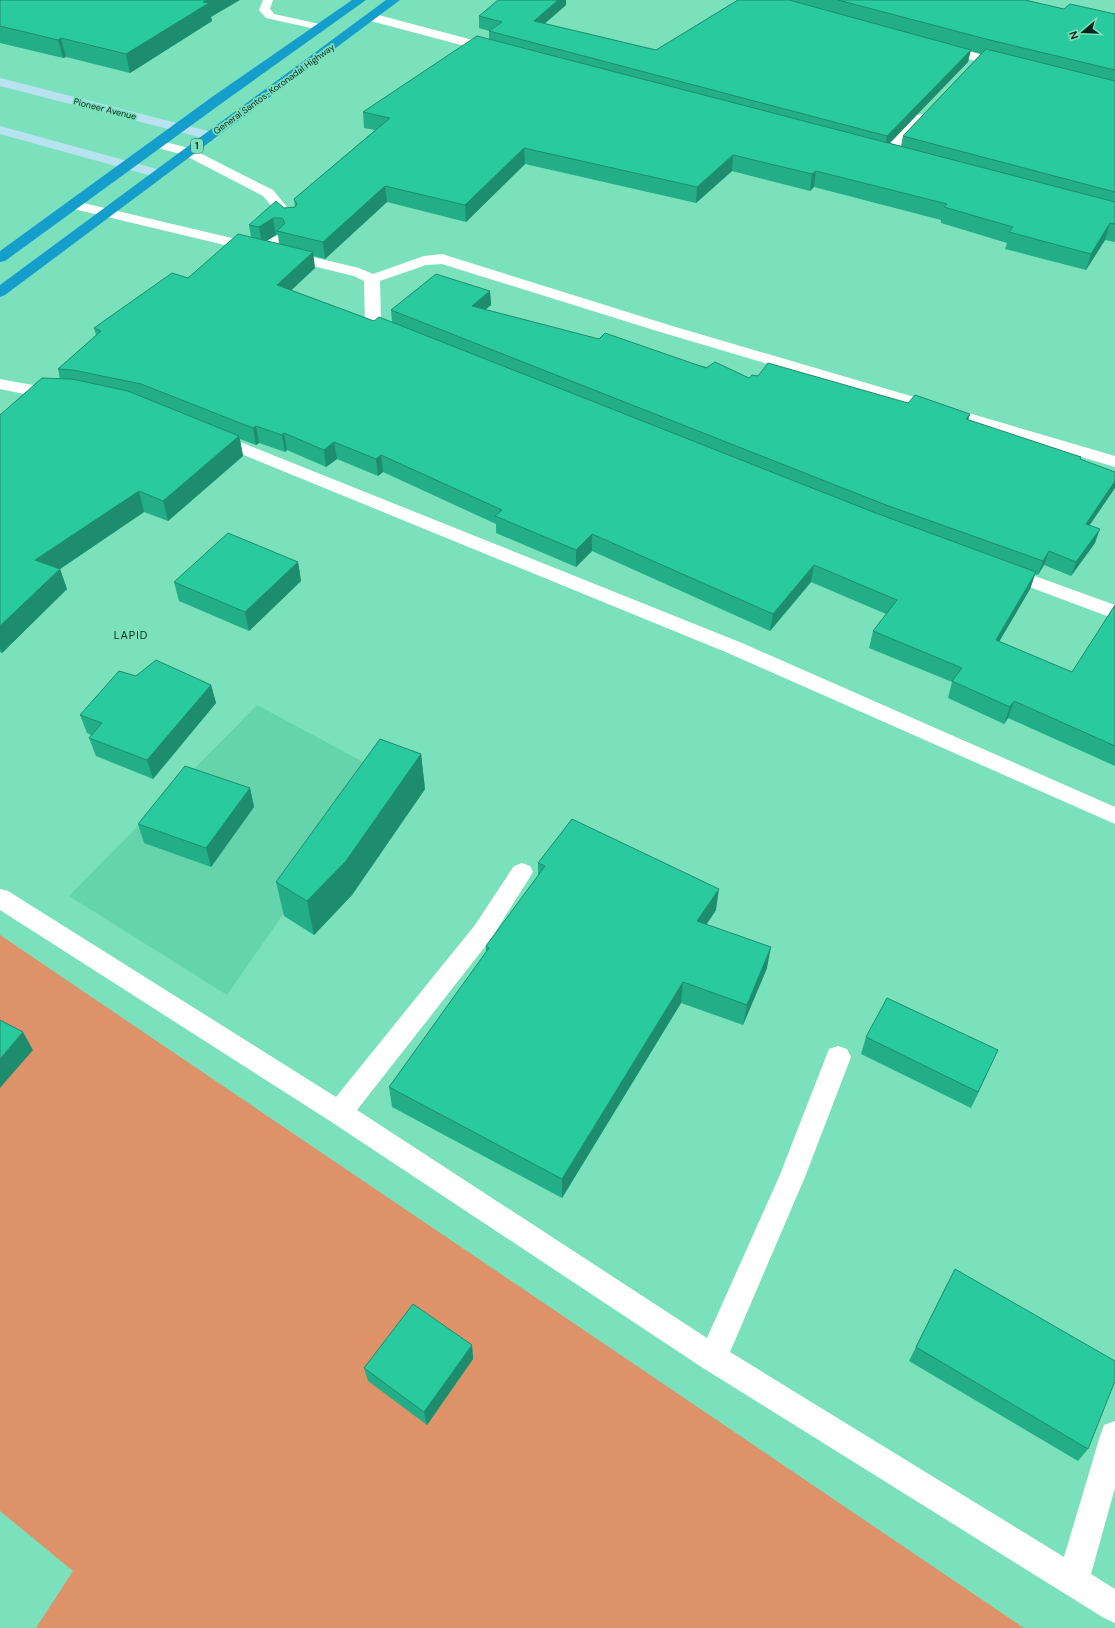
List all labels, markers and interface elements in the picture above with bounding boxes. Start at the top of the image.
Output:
north arrow [1063,12,1103,52]
text: N [1066,29,1081,41]
street label: General Santos-Koronadal Highway [211,41,337,137]
street label: Pioneer Avenue [72,95,138,123]
road number: 1 [191,139,203,153]
district label: LAPID [114,628,148,642]

